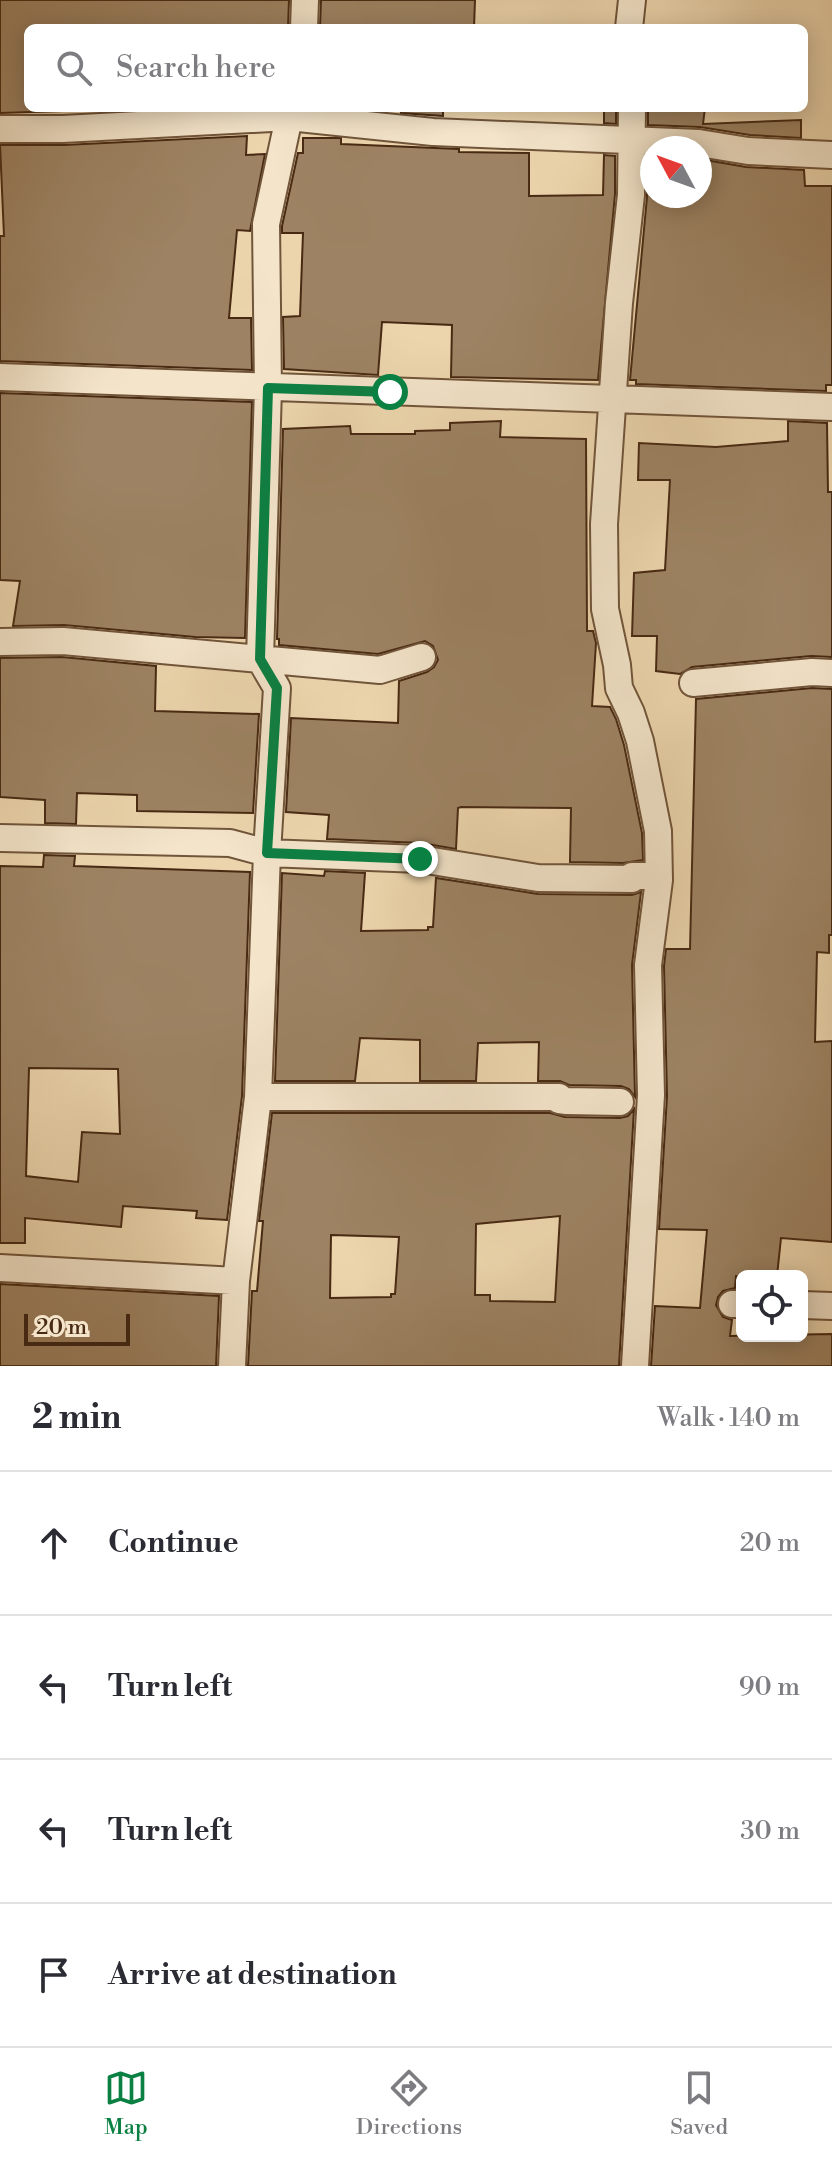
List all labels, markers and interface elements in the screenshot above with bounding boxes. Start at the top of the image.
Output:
search box [24,24,808,112]
icon: search [52,46,96,90]
text: Search here [116,49,276,87]
north arrow [640,136,712,208]
route start [372,374,408,410]
route end [402,841,438,877]
map controls [736,1270,808,1342]
button: locate [736,1270,808,1342]
scale bar [24,1310,130,1346]
text: 20 m [36,1314,87,1341]
text: 2 min [32,1397,121,1439]
text: Walk · 140 m [658,1402,800,1434]
icon: ahead [32,1521,76,1565]
text: Continue [108,1524,239,1562]
text: 20 m [740,1527,800,1559]
icon: left [32,1665,76,1709]
text: Turn left [108,1668,232,1706]
text: 90 m [739,1671,800,1703]
icon: left [32,1809,76,1853]
text: Turn left [108,1812,232,1850]
text: 30 m [740,1815,800,1847]
icon: arrive [32,1953,76,1997]
text: Arrive at destination [108,1956,397,1994]
tab: Map [104,2066,148,2141]
tab: Directions [356,2066,462,2141]
tab: Saved [670,2066,728,2141]

